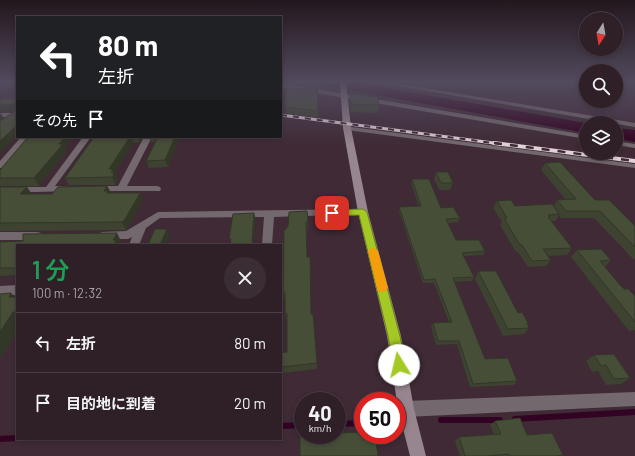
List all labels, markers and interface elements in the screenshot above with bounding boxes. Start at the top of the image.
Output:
north arrow [579,12,623,56]
map controls [579,12,623,160]
text: 80 m [98,28,158,62]
icon: left [32,32,84,84]
button: search [579,64,623,108]
text: 左折 [98,65,134,87]
icon: arrive [85,108,107,130]
text: その先 [32,111,77,129]
button: layers [579,116,623,160]
pin [315,196,349,230]
icon: arrive [321,202,343,224]
text: 1 分 [32,255,69,284]
button: close [224,257,266,299]
text: 100 m · 12:32 [32,285,102,301]
icon: left [32,332,54,354]
text: 左折 [66,334,96,352]
text: 80 m [234,334,266,352]
position arrow [378,344,420,386]
icon: arrive [32,392,54,414]
speed limit sign: 50 [354,392,406,444]
text: 目的地に到着 [66,394,156,412]
text: 20 m [234,394,266,412]
text: 40 [308,401,332,425]
text: km/h [309,422,331,434]

